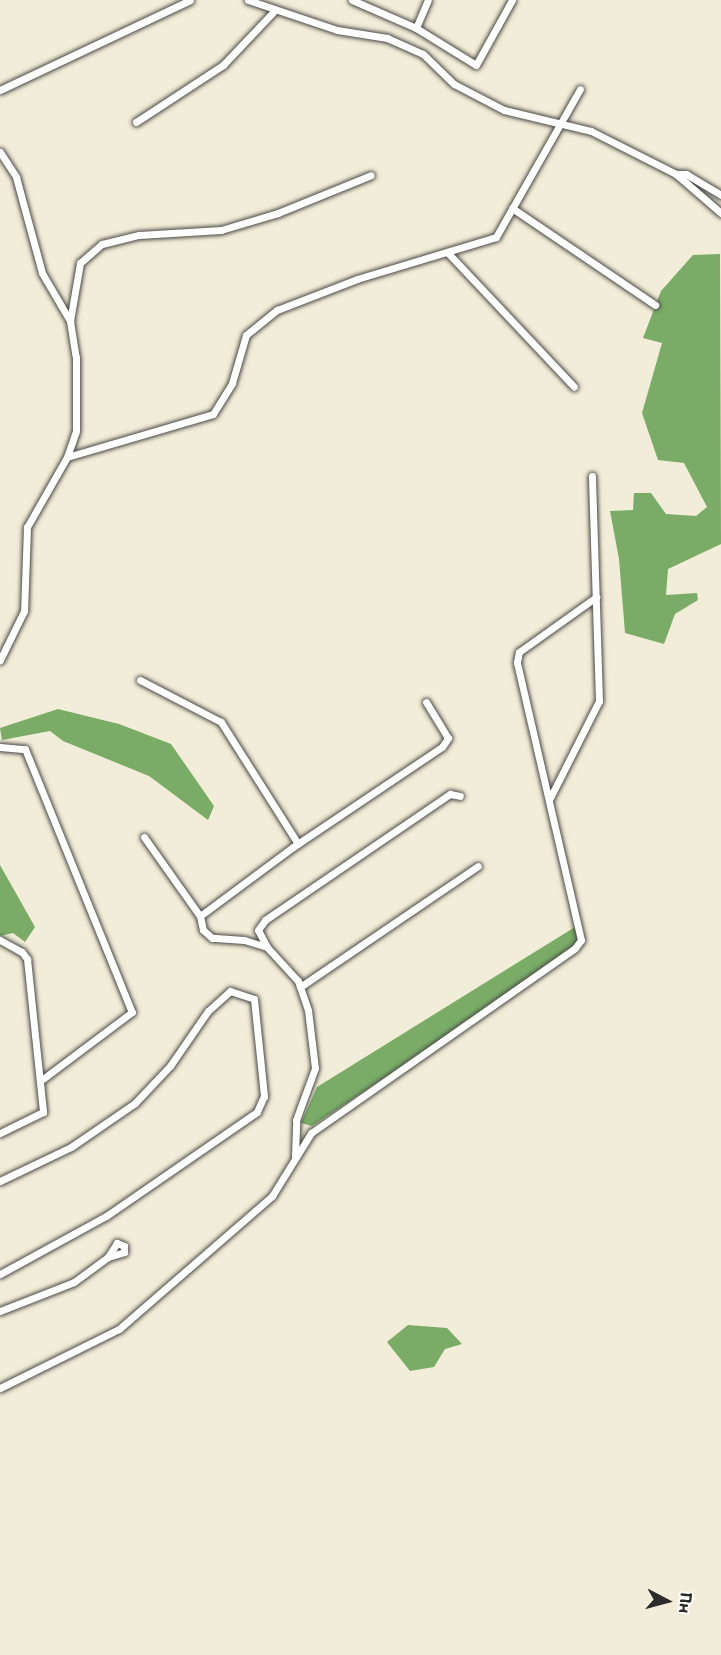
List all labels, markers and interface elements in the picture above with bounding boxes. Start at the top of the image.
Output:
north arrow [637,1571,697,1631]
text: Пн [674,1591,697,1615]

